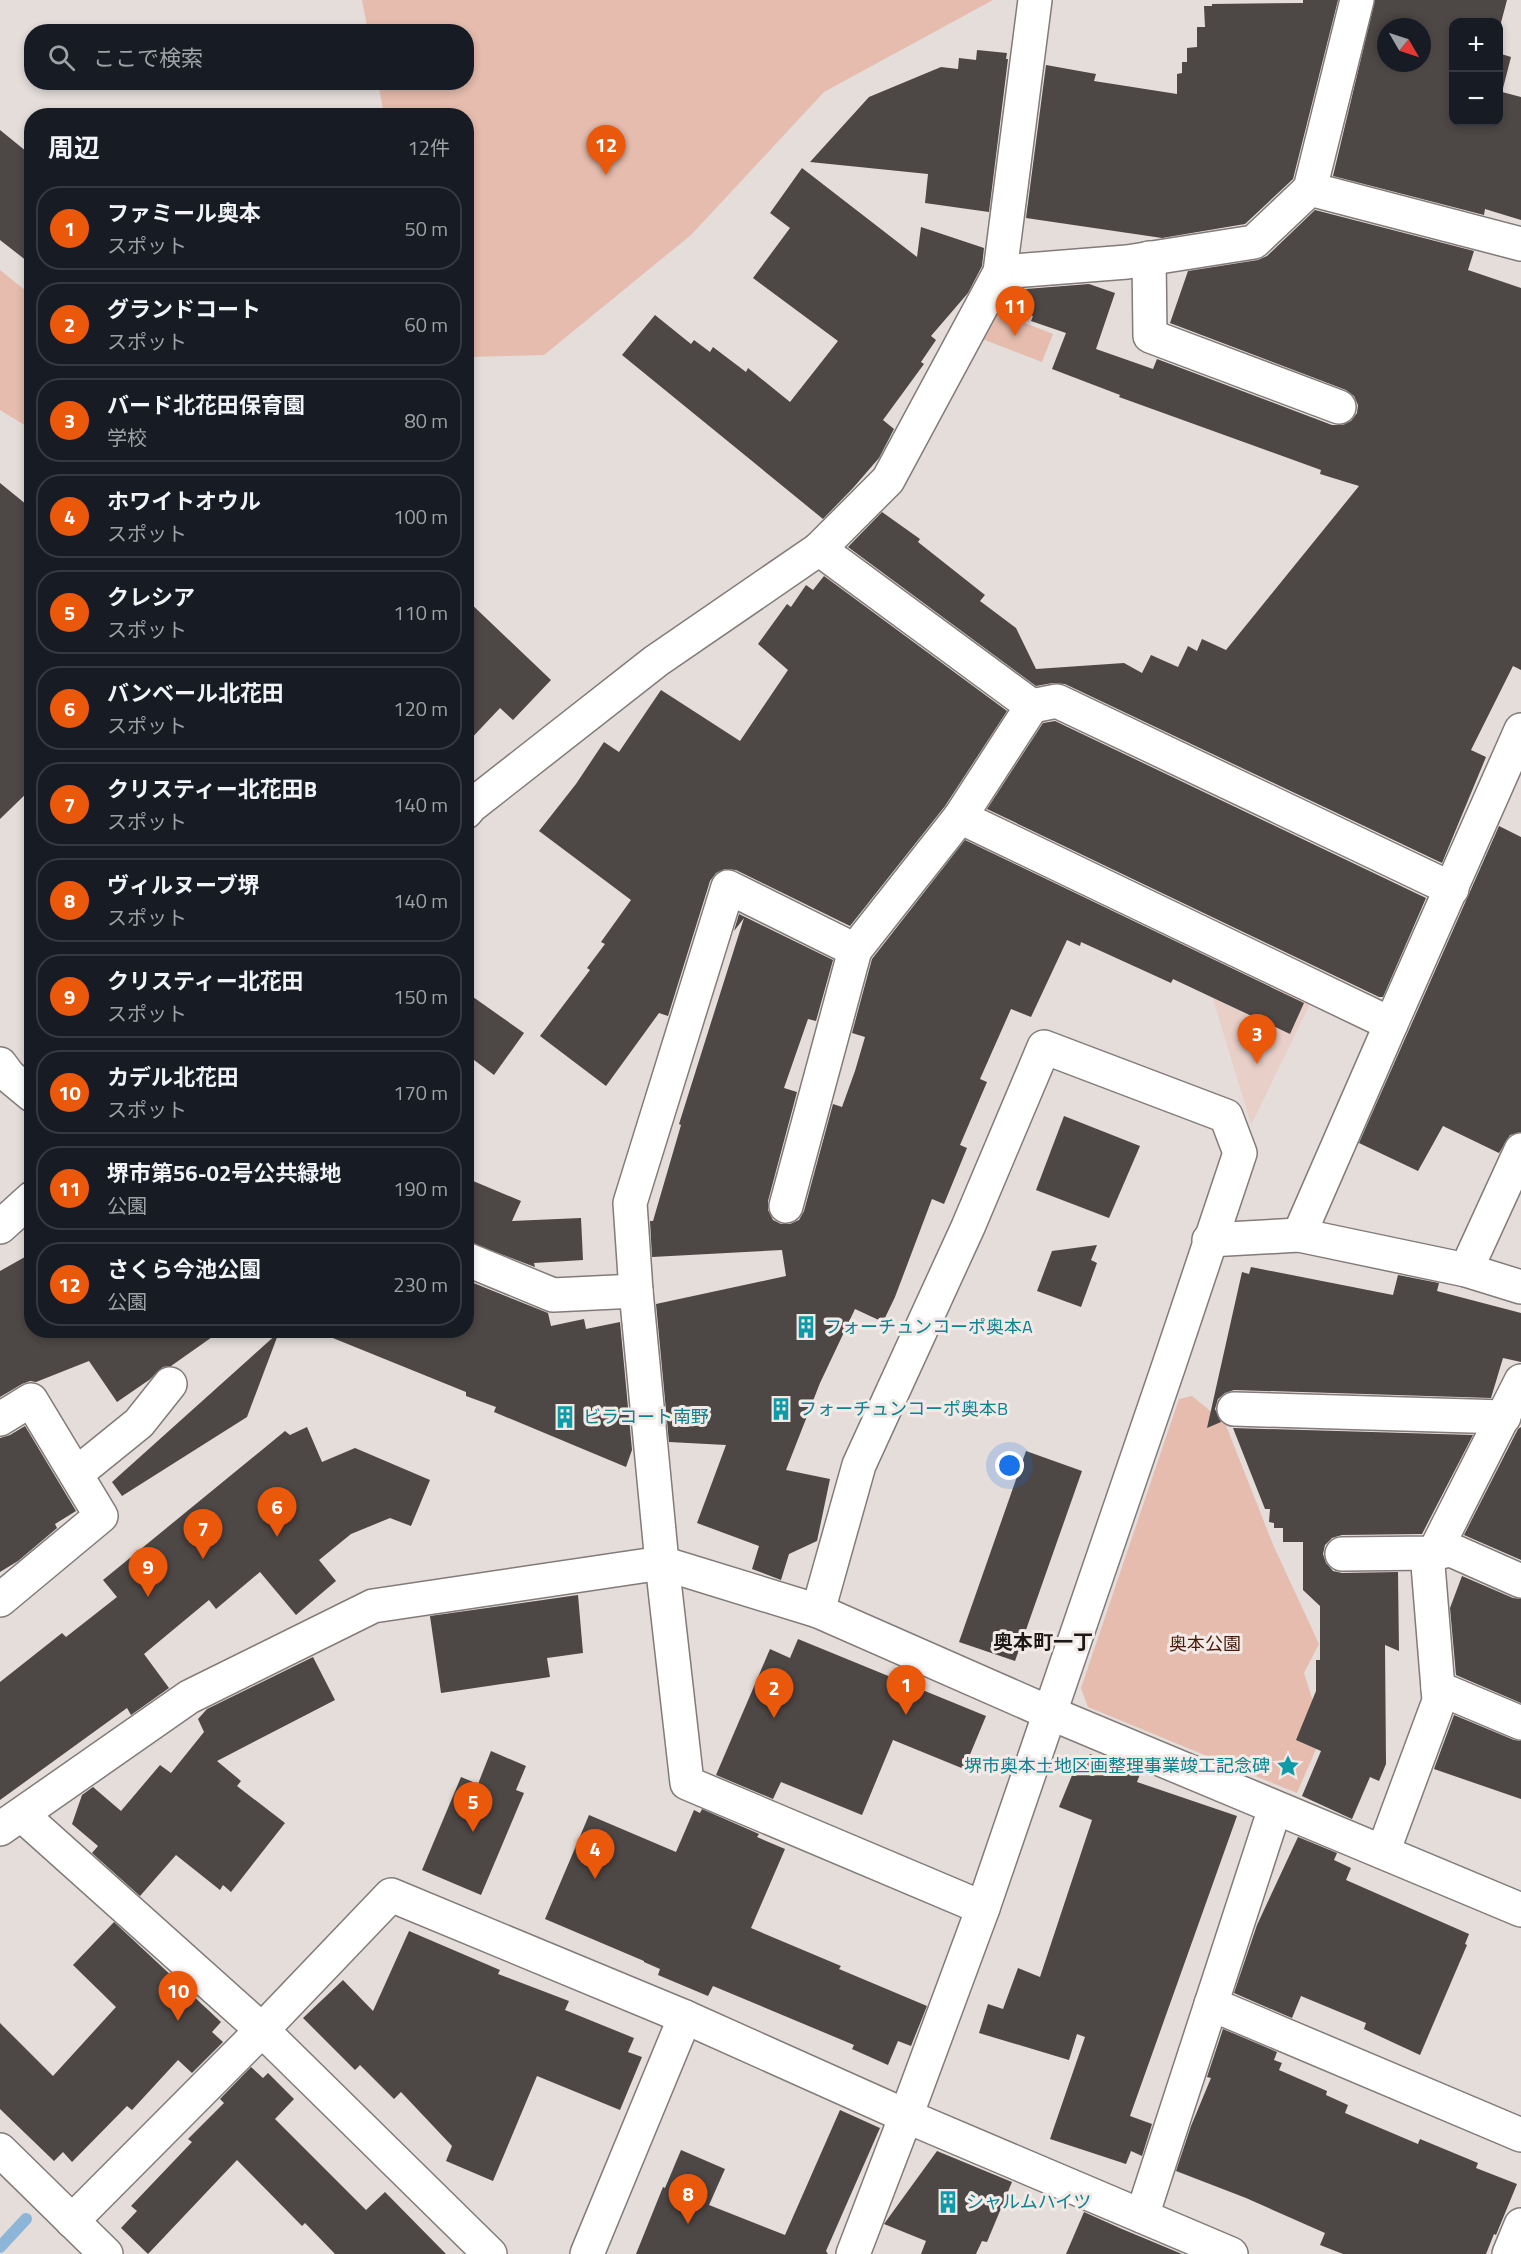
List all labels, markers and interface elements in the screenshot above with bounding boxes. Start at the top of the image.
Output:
north arrow [1377,18,1431,72]
map controls [1449,18,1503,126]
button: + [1449,18,1503,72]
search box [24,24,474,90]
icon: search [45,41,78,74]
text: ここで検索 [93,41,203,75]
button: − [1449,72,1503,126]
pin: 12 [586,126,626,175]
text: 周辺 [48,128,100,167]
text: 12件 [408,132,450,163]
text: ファミール奥本 [107,196,261,230]
text: 1 [64,213,75,244]
text: 50 m [404,213,448,244]
text: スポット [107,230,187,261]
pin: 11 [996,286,1034,336]
text: グランドコート [107,292,261,326]
text: 2 [64,309,75,340]
text: 60 m [404,309,448,340]
text: スポット [107,326,187,357]
text: バード北花田保育園 [107,388,305,422]
text: 3 [64,405,75,436]
text: 80 m [404,405,448,436]
text: 学校 [107,422,147,453]
text: ホワイトオウル [107,484,261,518]
text: 4 [64,501,75,532]
text: 100 m [393,501,448,532]
text: スポット [107,518,187,549]
text: クレシア [107,580,195,614]
text: 5 [64,597,75,628]
text: 110 m [393,597,448,628]
text: スポット [107,614,187,645]
text: バンベール北花田 [107,676,284,710]
text: 6 [64,693,75,724]
text: 120 m [393,693,448,724]
text: スポット [107,710,187,741]
text: クリスティー北花田B [107,772,317,806]
text: 7 [64,789,75,820]
text: 140 m [393,789,448,820]
text: スポット [107,806,187,837]
text: ヴィルヌーブ堺 [107,868,260,902]
text: 8 [64,885,75,916]
text: 140 m [393,885,448,916]
text: スポット [107,902,187,933]
text: クリスティー北花田 [107,964,304,998]
text: 9 [64,981,75,1012]
text: 150 m [393,981,448,1012]
text: スポット [107,998,187,1029]
pin: 3 [1238,1014,1276,1064]
text: カデル北花田 [107,1060,239,1094]
text: 10 [58,1077,81,1108]
text: 170 m [393,1077,448,1108]
text: スポット [107,1094,187,1125]
text: 堺市第56-02号公共緑地 [107,1156,341,1190]
text: 11 [58,1173,81,1204]
text: 190 m [393,1173,448,1204]
text: 公園 [107,1190,147,1221]
text: さくら今池公園 [107,1252,261,1286]
text: 12 [58,1269,81,1300]
text: 230 m [393,1269,448,1300]
text: 公園 [107,1286,147,1317]
place label: フォーチュンコーポ奥本A [824,1313,1033,1340]
building icon: フォーチュンコーポ奥本A [793,1314,819,1340]
place label: フォーチュンコーポ奥本B [799,1395,1008,1422]
building icon: フォーチュンコーポ奥本B [768,1396,794,1422]
place label: ビラコート南野 [583,1403,709,1430]
building icon: ビラコート南野 [552,1404,578,1430]
your location [995,1451,1024,1480]
pin: 6 [258,1488,296,1537]
pin: 7 [184,1510,222,1559]
pin: 9 [128,1548,168,1597]
district label: 奥本町一丁 [993,1626,1093,1657]
park label: 奥本公園 [1169,1630,1241,1657]
pin: 1 [886,1666,926,1715]
pin: 2 [754,1668,794,1718]
place label: 堺市奥本土地区画整理事業竣工記念碑 [964,1752,1270,1779]
place icon: 堺市奥本土地区画整理事業竣工記念碑 [1275,1753,1301,1779]
pin: 5 [454,1782,492,1832]
pin: 4 [576,1830,614,1879]
pin: 10 [158,1972,198,2021]
pin: 8 [668,2174,708,2224]
place label: シャルムハイツ [966,2188,1091,2215]
building icon: シャルムハイツ [935,2189,961,2215]

